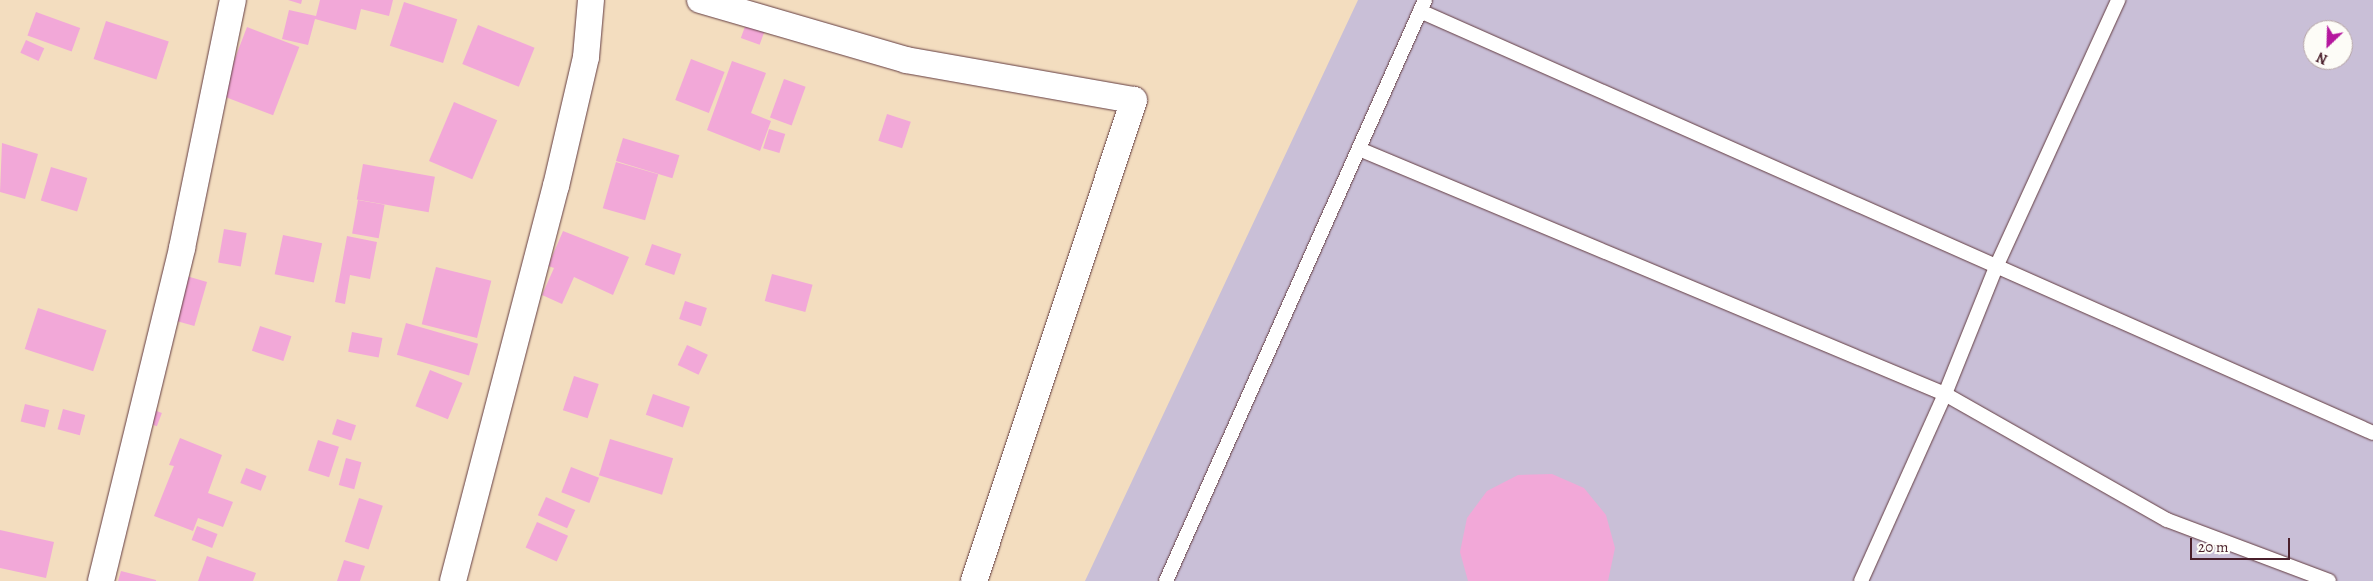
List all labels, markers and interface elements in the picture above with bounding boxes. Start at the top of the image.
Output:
north arrow [2303,20,2353,70]
text: N [2314,47,2331,69]
scale bar [2193,528,2293,560]
text: 20 m [2198,537,2229,557]

